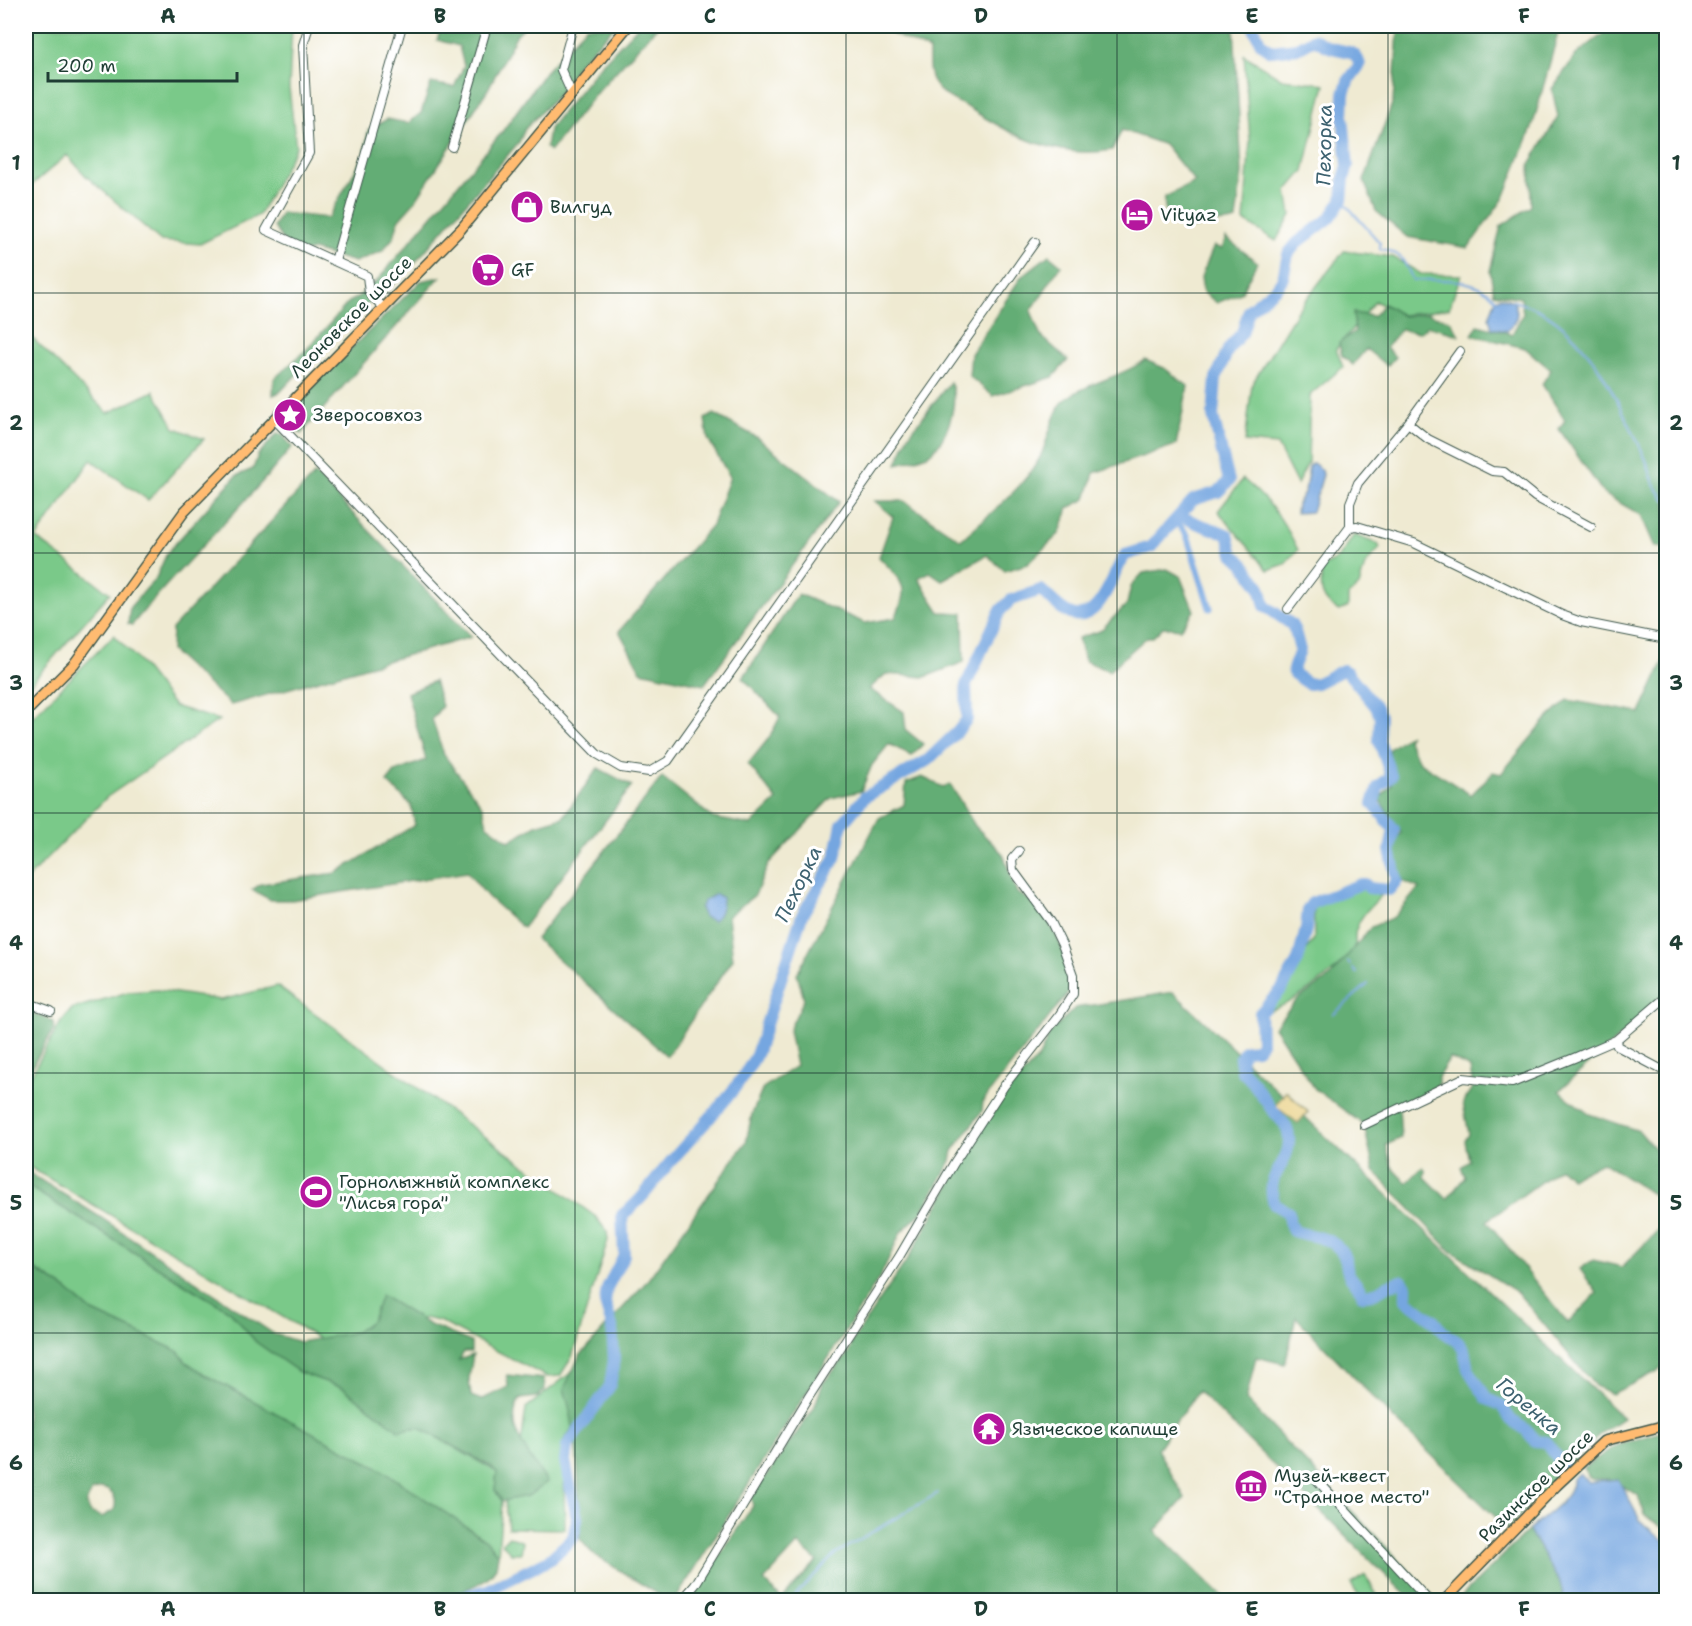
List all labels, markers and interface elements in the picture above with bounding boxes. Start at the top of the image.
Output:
text: A [160,3,176,29]
text: B [434,3,446,29]
text: C [704,3,716,29]
text: D [974,3,988,29]
text: E [1245,3,1259,29]
text: F [1518,3,1530,29]
scale bar [48,45,237,83]
text: 200 m [57,54,116,78]
water label: Пехорка [1310,104,1338,186]
text: 1 [11,150,21,176]
text: 1 [1671,150,1681,176]
shop icon: Вилгуд [509,189,545,225]
place label: Вилгуд [550,195,612,219]
hotel icon: Vityaz [1119,197,1155,233]
place label: Vityaz [1160,203,1217,227]
street label: Леоновское шоссе [285,251,417,383]
supermarket icon: GF [470,252,506,288]
place label: GF [511,258,535,282]
place icon: Зверосовхоз [272,397,308,433]
place label: Зверосовхоз [313,403,423,427]
text: 2 [9,410,23,436]
text: 2 [1669,410,1683,436]
text: 3 [9,670,23,696]
text: 3 [1669,670,1683,696]
water label: Пехорка [768,842,828,926]
text: 4 [9,930,23,956]
text: 4 [1669,930,1683,956]
place label: Горнолыжный комплекс "Лисья гора" [339,1170,550,1215]
sports icon: Горнолыжный комплекс "Лисья гора" [298,1174,334,1210]
text: 5 [10,1190,22,1216]
text: 5 [1670,1190,1682,1216]
water label: Горенка [1491,1371,1567,1441]
temple icon: Языческое капище [971,1411,1007,1447]
place label: Языческое капище [1012,1417,1178,1441]
street label: Разинское шоссе [1473,1425,1599,1547]
text: 6 [9,1450,23,1476]
text: 6 [1669,1450,1683,1476]
place label: Музей-квест "Странное место" [1274,1464,1430,1509]
museum icon: Музей-квест "Странное место" [1233,1468,1269,1504]
text: A [160,1596,176,1622]
text: B [434,1596,446,1622]
text: C [704,1596,716,1622]
text: D [974,1596,988,1622]
text: E [1245,1596,1259,1622]
text: F [1518,1596,1530,1622]

